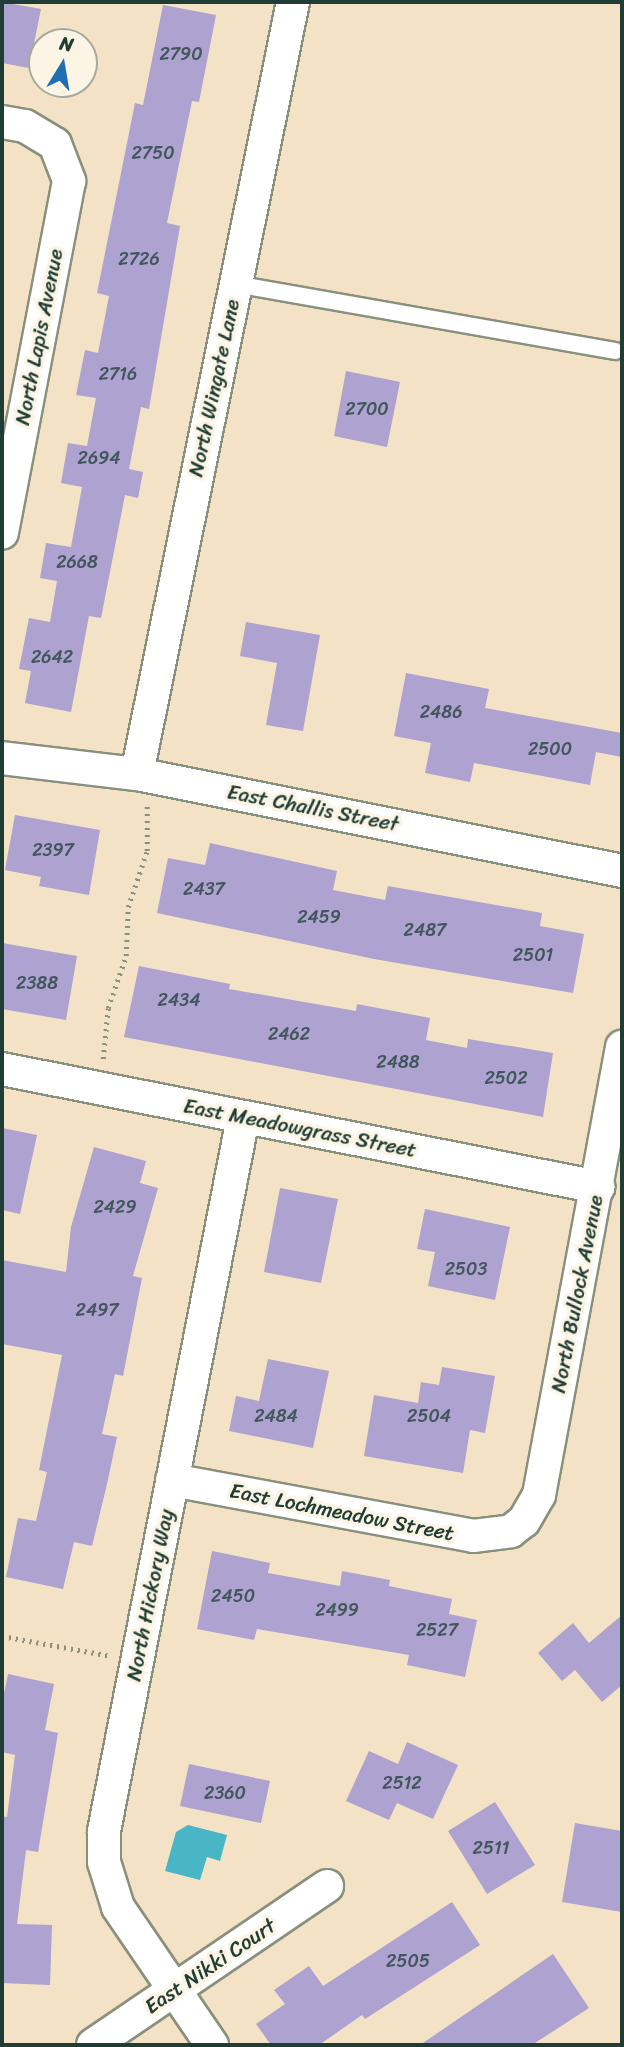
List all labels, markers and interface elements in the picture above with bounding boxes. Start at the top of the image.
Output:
text: N [57,26,76,61]
north arrow [28,28,98,98]
house number: 2790 [159,43,203,65]
house number: 2750 [131,142,175,164]
street label: North Lapis Avenue [10,247,68,427]
house number: 2726 [118,248,160,270]
street label: North Wingate Lane [183,297,245,479]
house number: 2716 [99,363,137,385]
house number: 2700 [345,398,389,420]
house number: 2694 [78,447,120,469]
house number: 2668 [56,551,98,573]
house number: 2642 [31,646,73,668]
house number: 2486 [420,701,462,723]
house number: 2500 [528,738,572,760]
street label: East Challis Street [225,779,401,837]
house number: 2397 [32,839,74,861]
house number: 2437 [183,878,225,900]
house number: 2459 [297,906,341,928]
house number: 2487 [404,919,446,941]
house number: 2501 [513,944,553,966]
house number: 2388 [16,972,58,994]
house number: 2434 [158,989,200,1011]
house number: 2462 [268,1023,310,1045]
house number: 2488 [376,1051,420,1073]
house number: 2502 [484,1067,528,1089]
street label: East Meadowgrass Street [182,1093,418,1163]
street label: North Bullock Avenue [545,1193,609,1395]
house number: 2429 [93,1196,137,1218]
house number: 2503 [445,1258,487,1280]
house number: 2497 [76,1299,118,1321]
house number: 2484 [254,1405,298,1427]
house number: 2504 [407,1405,451,1427]
street label: East Lochmeadow Street [227,1478,457,1546]
street label: North Hickory Way [121,1507,179,1683]
house number: 2450 [211,1585,255,1607]
house number: 2499 [315,1599,359,1621]
house number: 2527 [416,1619,458,1641]
house number: 2512 [382,1772,422,1794]
house number: 2360 [204,1782,246,1804]
house number: 2511 [473,1837,509,1859]
street label: East Nikki Court [139,1913,281,2019]
house number: 2505 [386,1950,430,1972]

